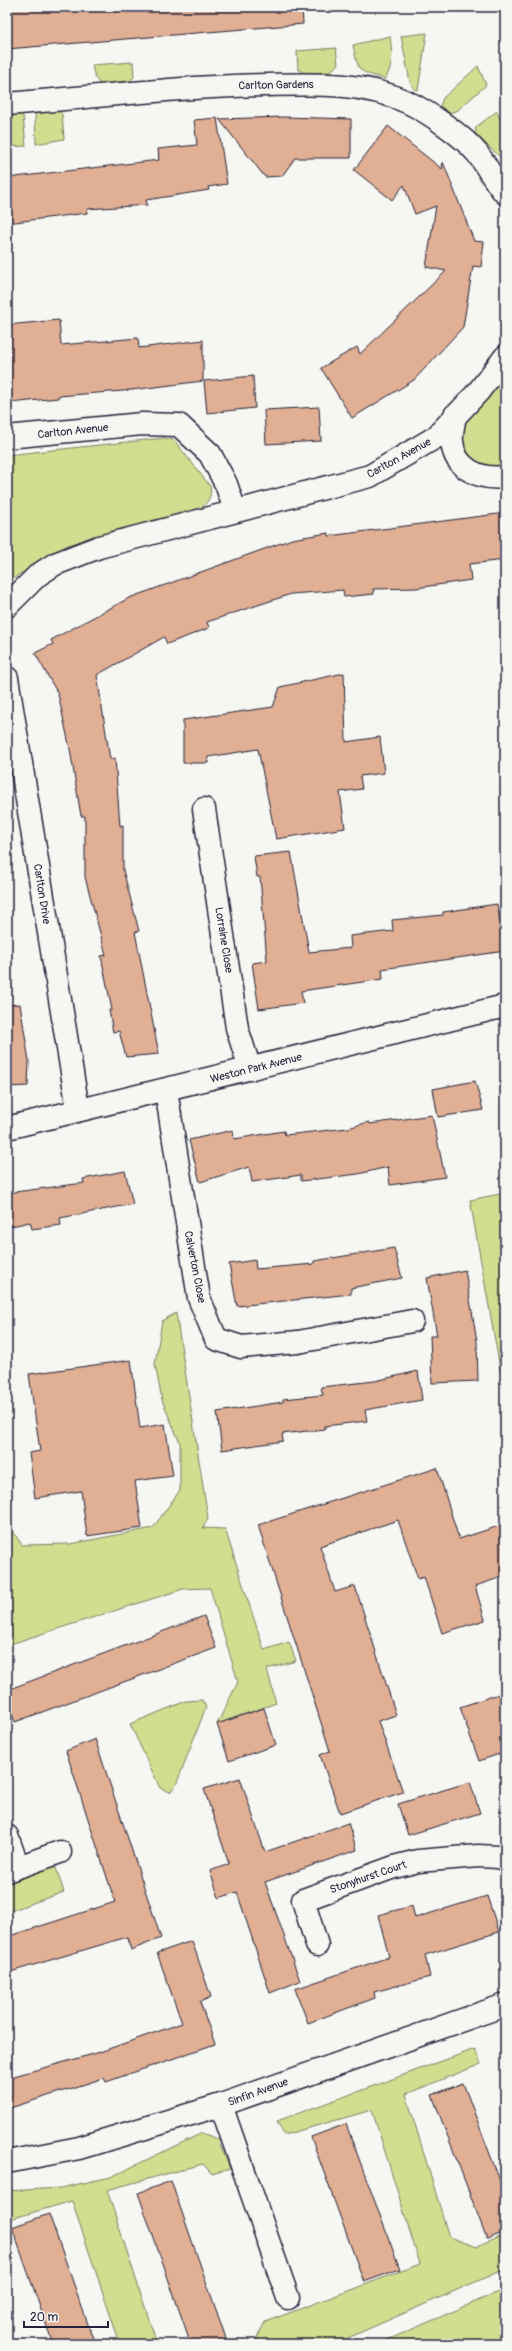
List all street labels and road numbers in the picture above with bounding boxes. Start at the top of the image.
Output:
street label: Carlton Gardens [238,78,314,92]
street label: Carlton Avenue [37,421,110,441]
street label: Carlton Avenue [365,435,434,481]
street label: Carlton Drive [31,863,53,926]
street label: Lorraine Close [212,906,236,974]
street label: Weston Park Avenue [209,1050,304,1086]
street label: Calverton Close [182,1230,208,1305]
street label: Stonyhurst Court [328,1858,409,1896]
street label: Sinfin Avenue [226,2075,291,2109]

